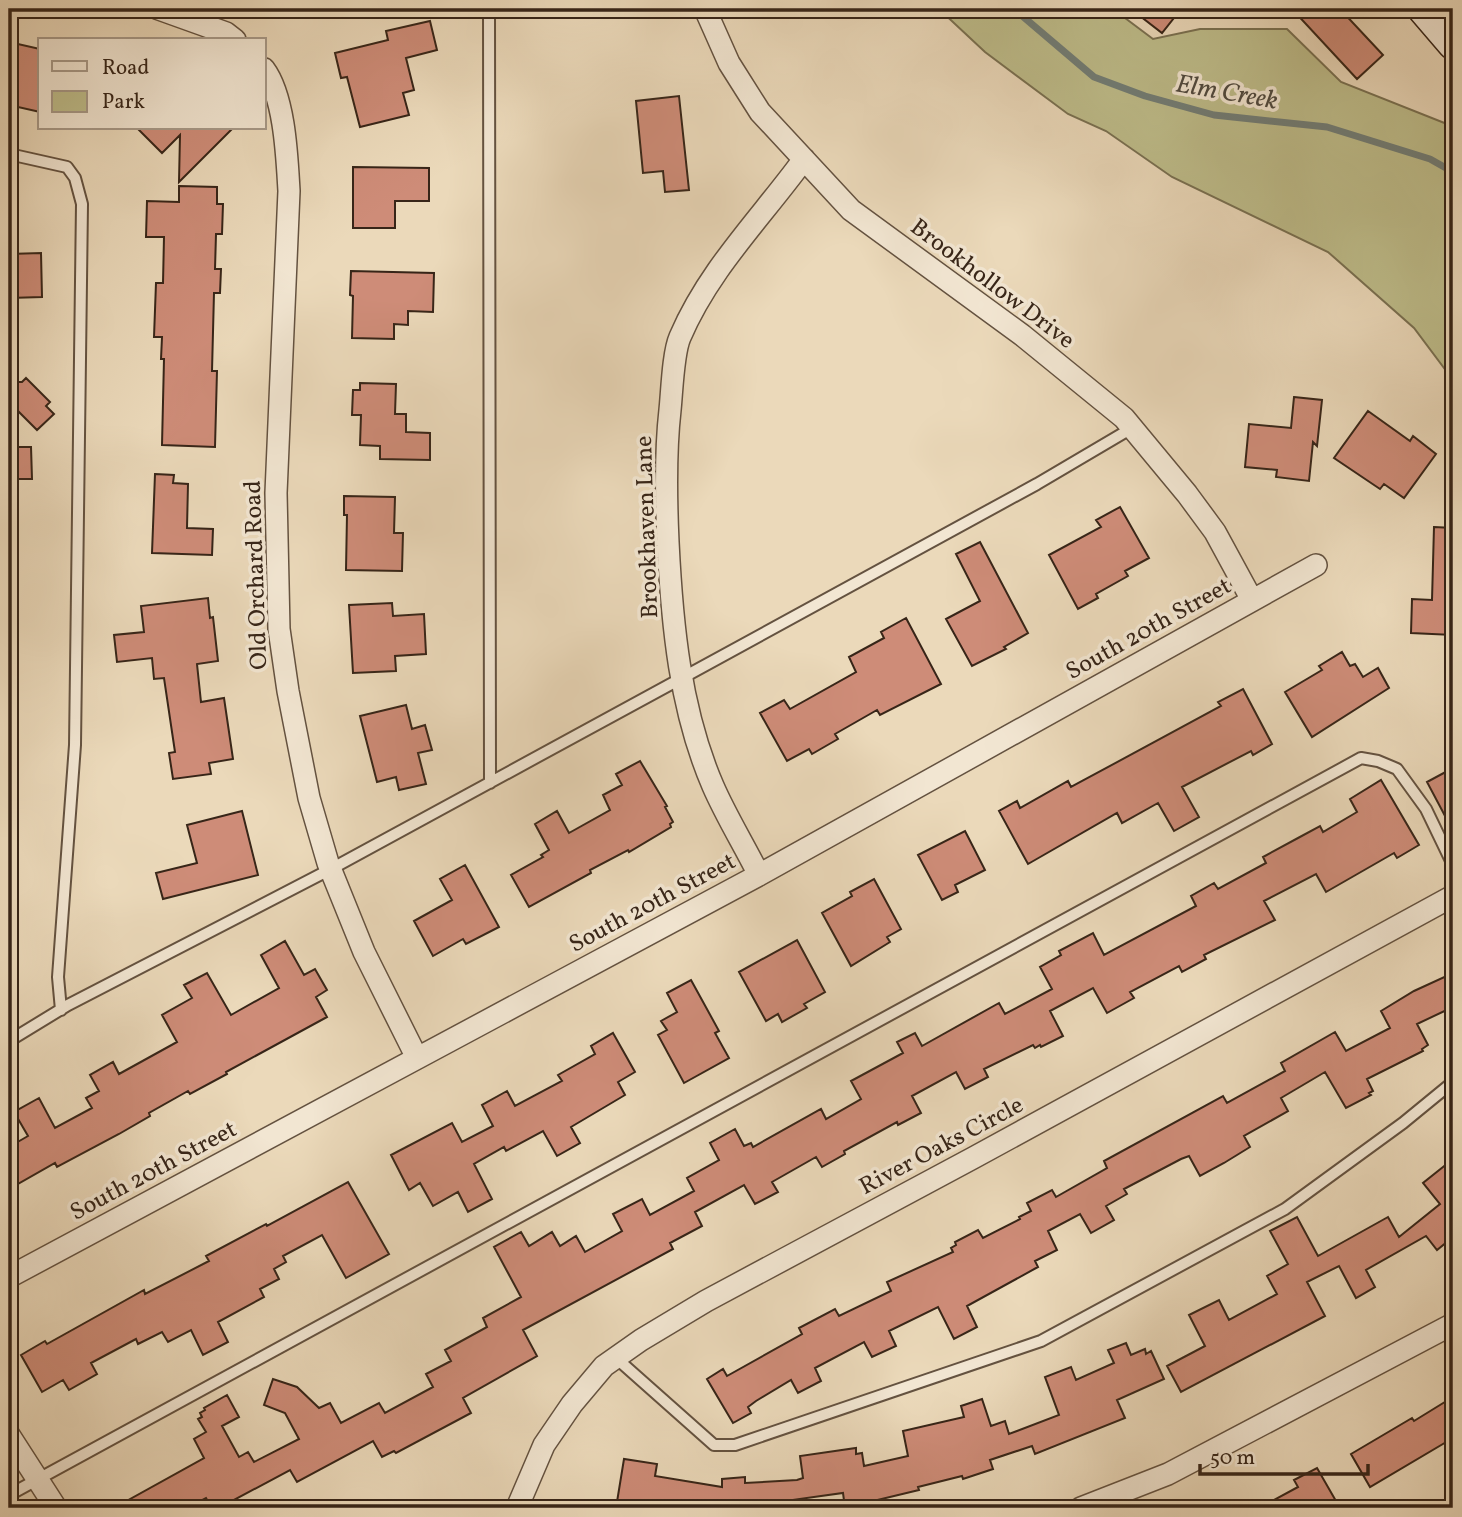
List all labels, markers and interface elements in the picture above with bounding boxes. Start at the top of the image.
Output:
legend [38,38,266,130]
text: Road [102,54,149,83]
water label: Elm Creek [1173,66,1280,120]
text: Park [102,88,145,117]
street label: Brookhollow Drive [902,211,1081,358]
street label: Brookhaven Lane [628,435,668,619]
street label: Old Orchard Road [237,480,277,670]
street label: South 20th Street [1060,570,1238,689]
street label: South 20th Street [563,845,742,962]
street label: River Oaks Circle [854,1089,1030,1204]
street label: South 20th Street [64,1113,243,1230]
scale bar [1200,1433,1368,1477]
text: 50 m [1210,1444,1255,1473]

